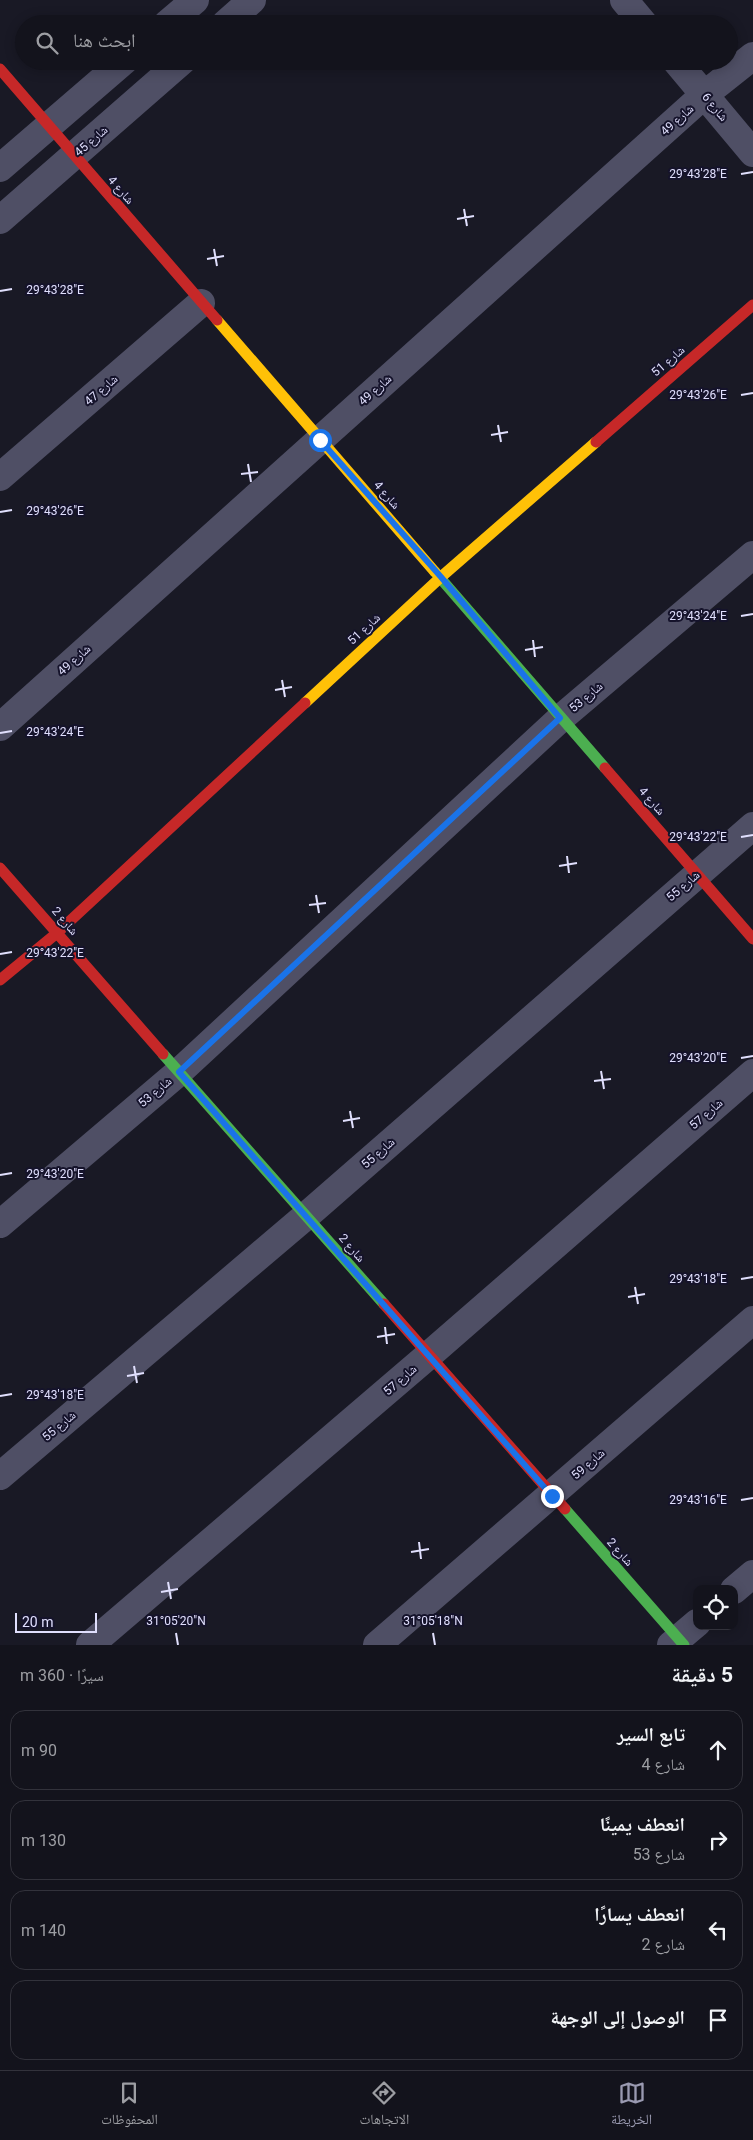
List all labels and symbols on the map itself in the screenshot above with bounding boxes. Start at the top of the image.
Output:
street label: شارع 6 [698,90,731,125]
street label: شارع 49 [658,102,697,139]
street label: شارع 45 [72,123,111,160]
text: 29°43'28"E [669,167,727,181]
street label: شارع 4 [104,173,137,208]
text: 29°43'28"E [26,283,84,297]
street label: شارع 51 [649,343,688,380]
street label: شارع 47 [82,372,121,409]
street label: شارع 49 [356,372,395,409]
text: 29°43'26"E [669,388,727,402]
route start [309,429,332,452]
street label: شارع 4 [370,478,403,513]
text: 29°43'26"E [26,504,84,518]
text: 29°43'24"E [669,609,727,623]
street label: شارع 51 [345,610,384,648]
street label: شارع 49 [55,642,94,679]
street label: شارع 53 [566,679,606,716]
text: 29°43'24"E [26,725,84,739]
street label: شارع 4 [635,784,668,819]
text: 29°43'22"E [669,830,727,844]
street label: شارع 55 [664,868,703,905]
street label: شارع 2 [48,904,81,939]
text: 29°43'22"E [26,946,84,960]
text: 29°43'20"E [669,1051,727,1065]
street label: شارع 53 [135,1074,175,1111]
street label: شارع 57 [687,1096,726,1133]
street label: شارع 55 [359,1135,398,1172]
text: 29°43'20"E [26,1167,84,1181]
street label: شارع 2 [335,1231,368,1266]
text: 29°43'18"E [669,1272,727,1286]
street label: شارع 57 [381,1362,420,1399]
text: 29°43'18"E [26,1388,84,1402]
street label: شارع 55 [39,1408,79,1445]
street label: شارع 59 [569,1446,608,1483]
route end [541,1485,564,1508]
text: 29°43'16"E [669,1493,727,1507]
street label: شارع 2 [603,1535,636,1570]
scale bar [15,1610,98,1633]
text: 31°05'20"N [146,1614,206,1628]
text: 31°05'18"N [403,1614,463,1628]

